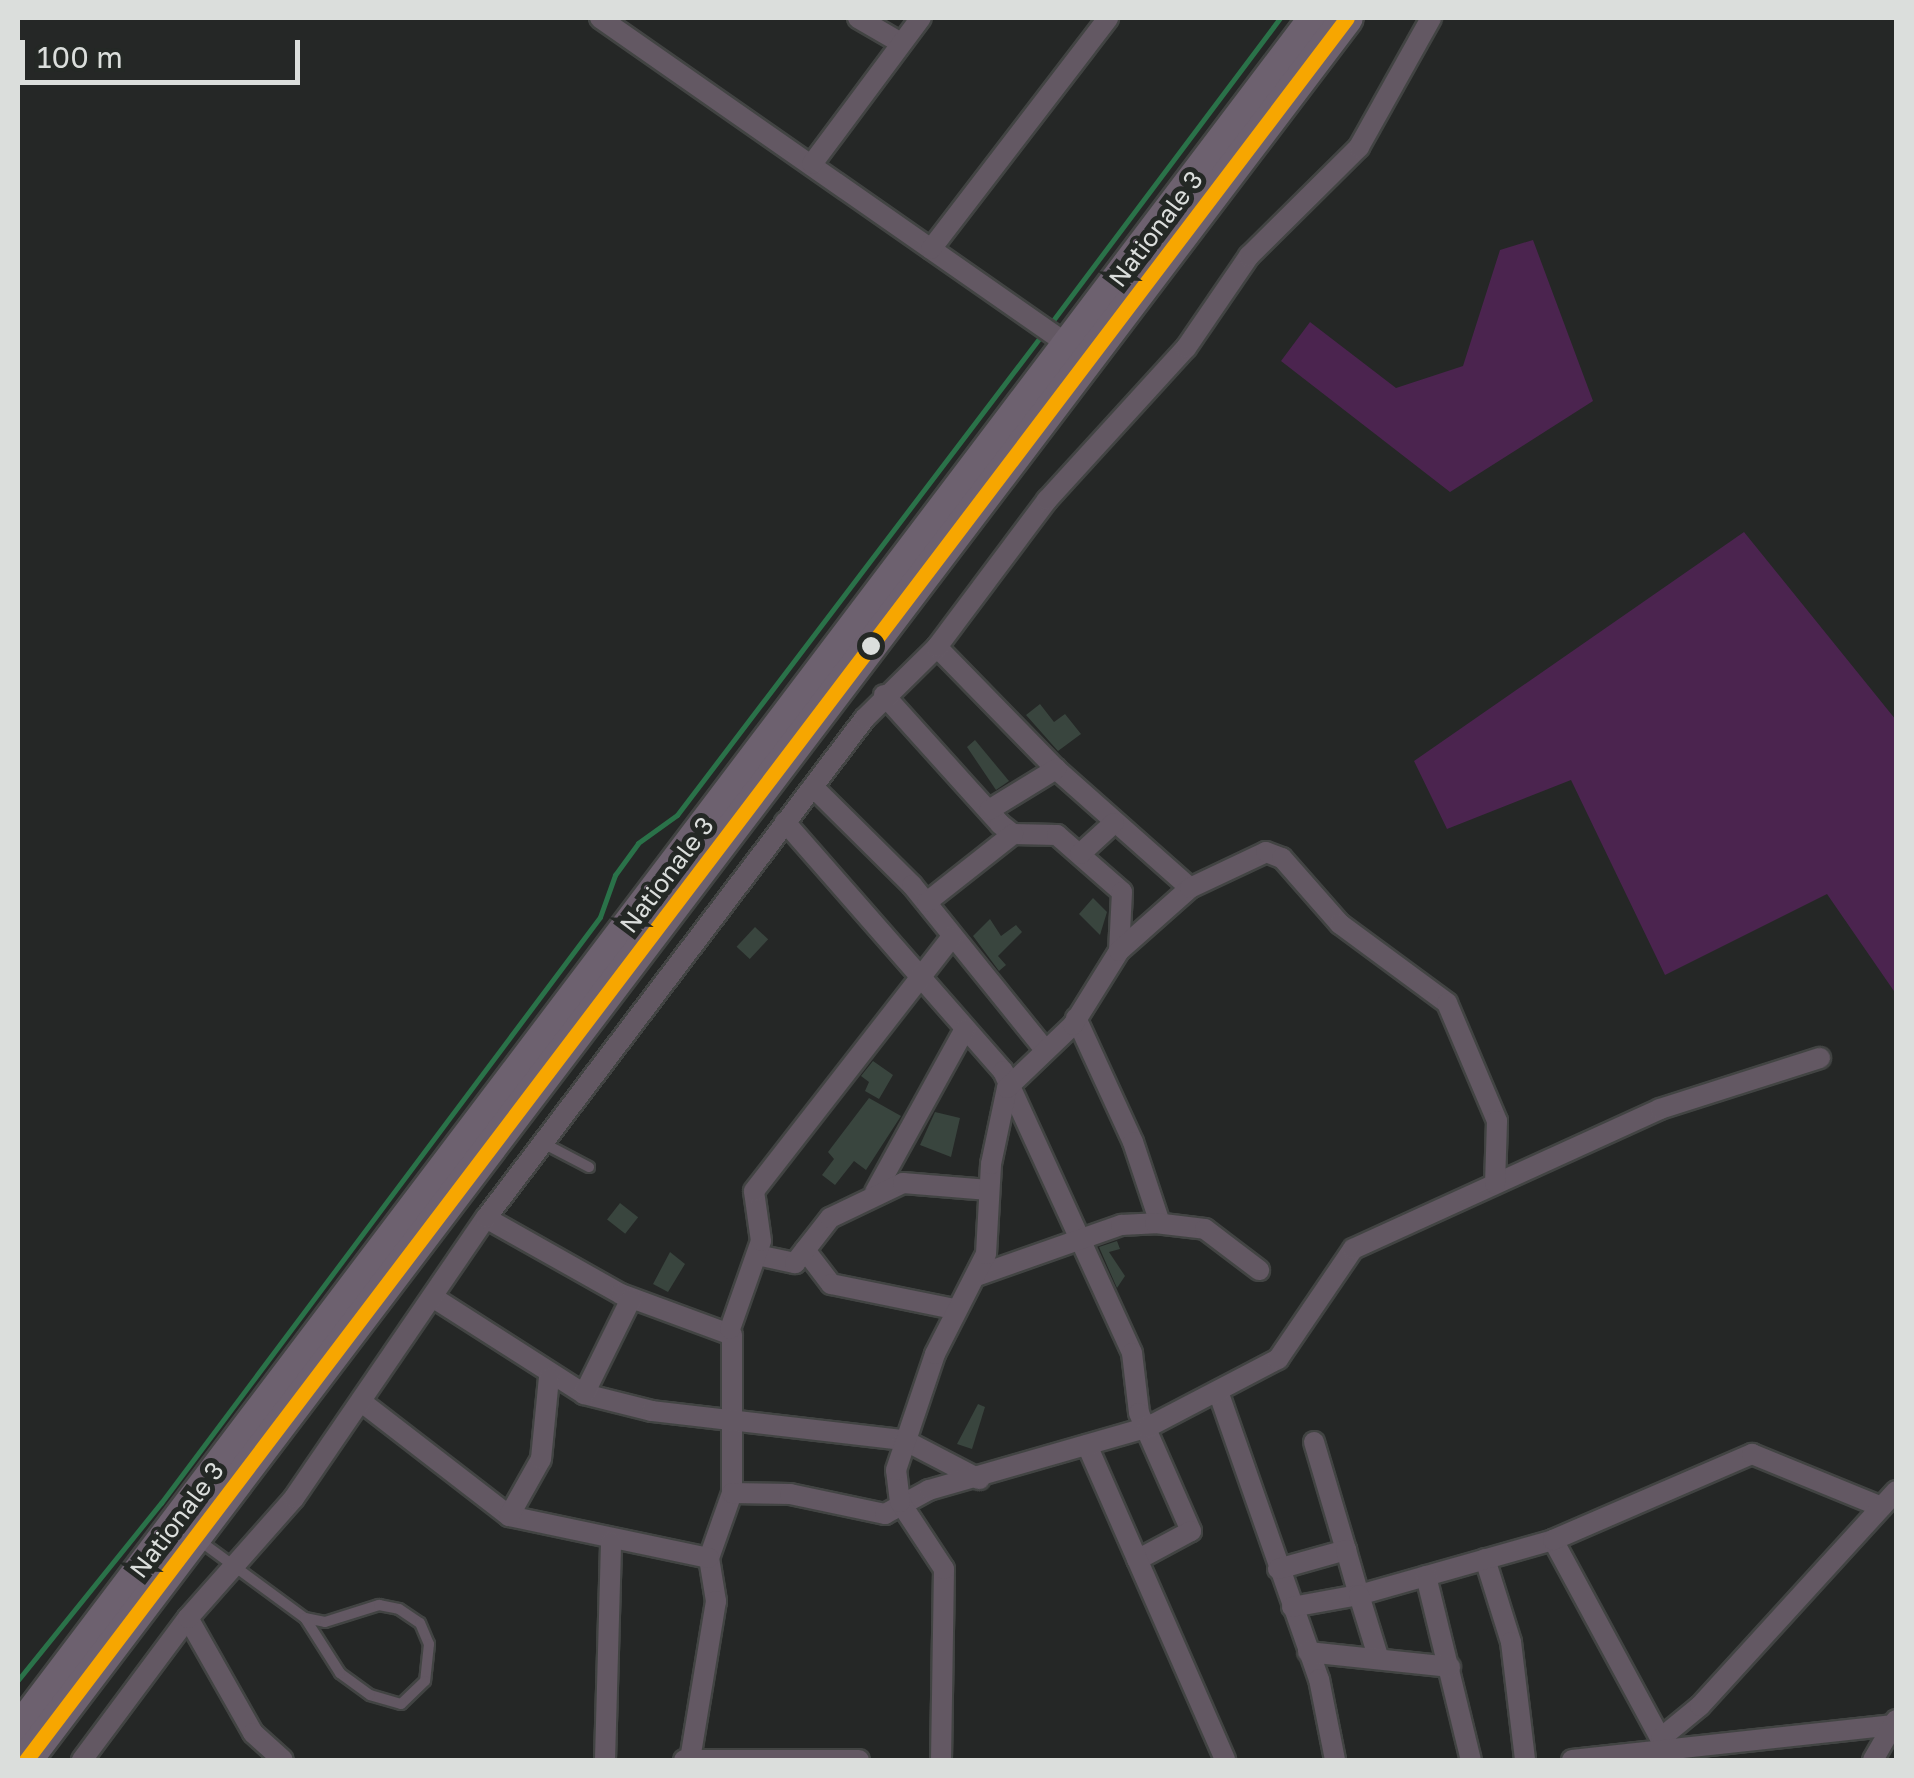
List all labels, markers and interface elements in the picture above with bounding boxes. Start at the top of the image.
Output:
scale bar [25,20,305,82]
text: 100 m [37,39,123,75]
street label: Nationale 3 [1103,165,1209,293]
unlabelled marker [861,636,881,656]
street label: Nationale 3 [614,811,720,939]
street label: Nationale 3 [124,1456,230,1584]

